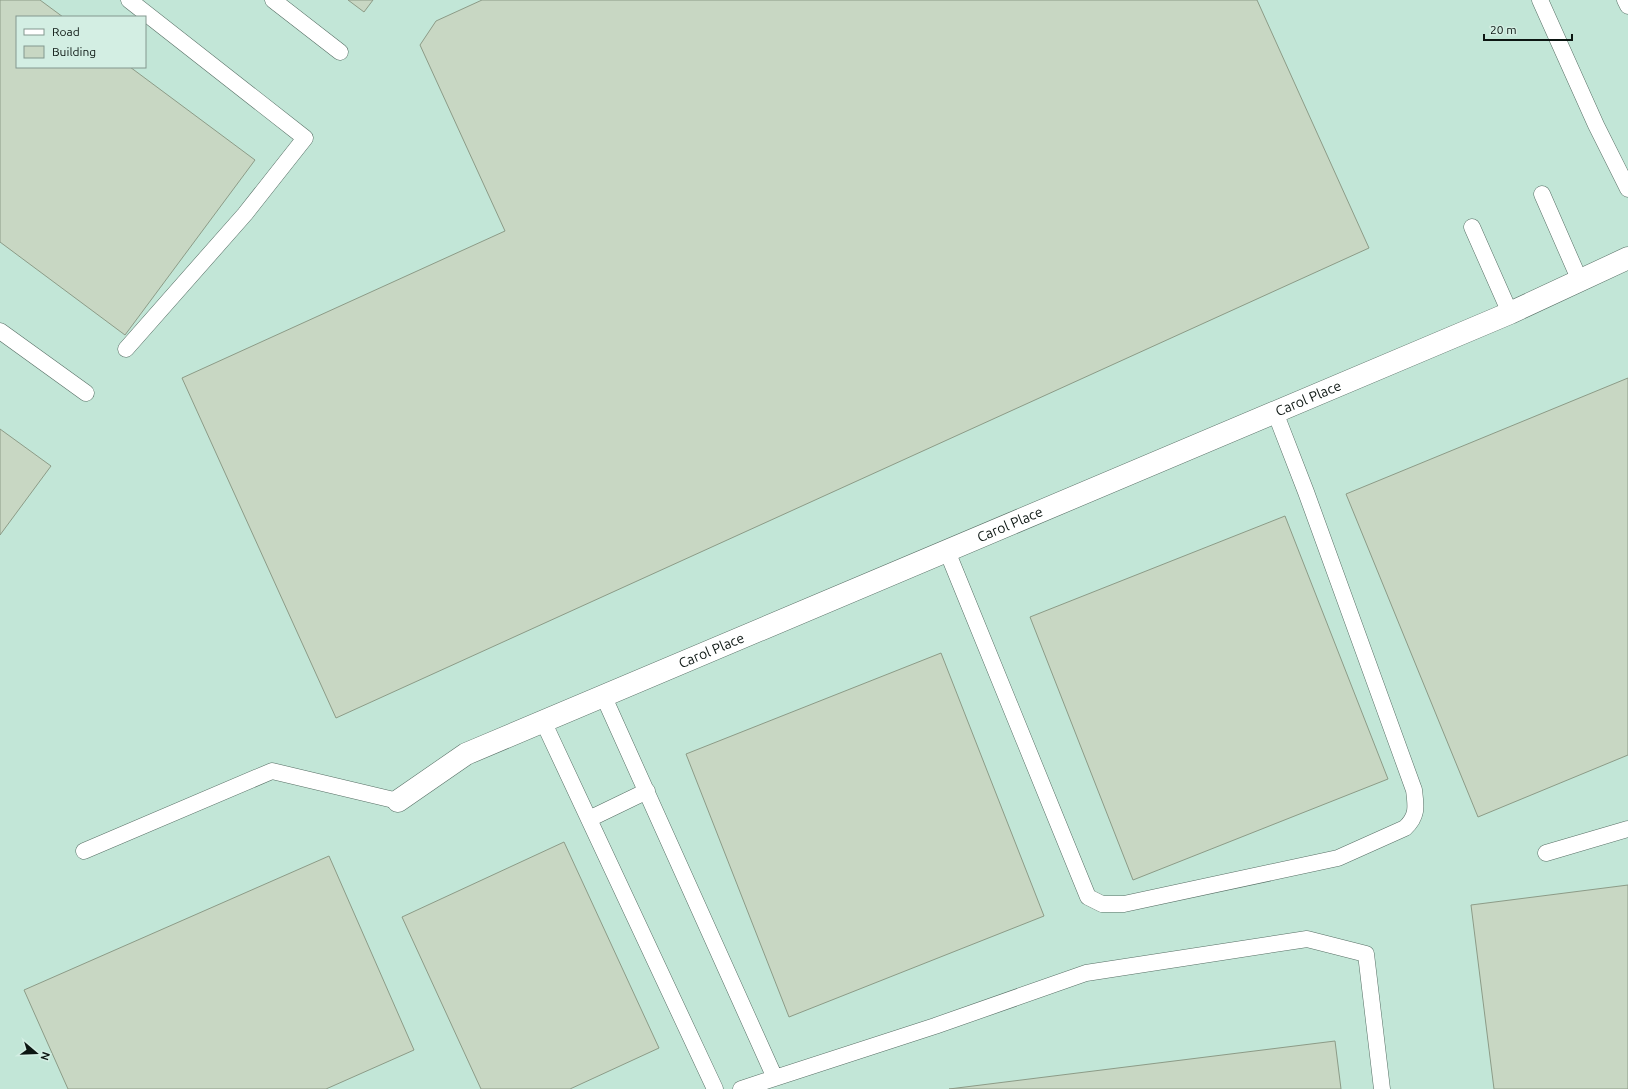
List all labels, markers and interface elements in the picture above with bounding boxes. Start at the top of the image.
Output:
legend [16,16,146,68]
scale bar [1484,16,1572,42]
text: 20 m [1490,23,1517,36]
text: Road [52,25,80,38]
text: Building [52,45,96,58]
street label: Carol Place [1273,377,1343,419]
street label: Carol Place [975,503,1045,545]
street label: Carol Place [676,629,747,671]
north arrow [16,1033,56,1073]
text: N [38,1050,52,1062]

